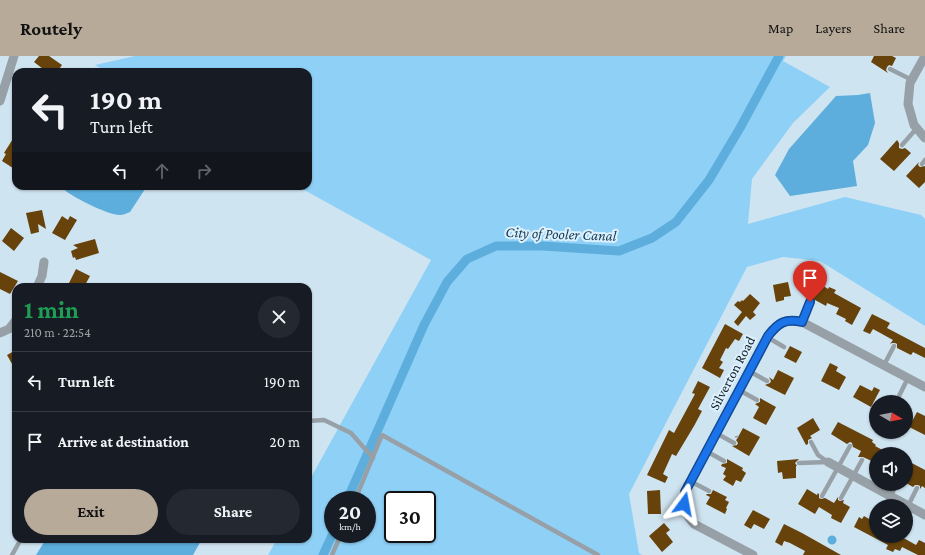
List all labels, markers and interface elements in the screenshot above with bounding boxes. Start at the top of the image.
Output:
text: Routely [20,18,82,39]
text: Map [768,20,793,36]
text: Layers [815,20,852,36]
text: Share [874,20,905,36]
icon: left [24,84,76,136]
text: 190 m [90,84,162,115]
text: Turn left [90,117,153,137]
icon: left [109,160,131,182]
icon: ahead [151,160,173,182]
icon: right [193,160,215,182]
water label: City of Pooler Canal [505,224,617,245]
pin [793,261,827,302]
icon: arrive [799,267,821,289]
text: 1 min [24,296,79,323]
button: close [258,296,300,338]
text: 210 m · 22:54 [24,325,91,340]
street label: Silverton Road [706,333,758,413]
icon: left [24,371,46,393]
text: Turn left [58,374,114,390]
text: 190 m [264,374,300,390]
north arrow [869,395,913,439]
map controls [869,395,913,543]
icon: arrive [24,431,46,453]
text: Arrive at destination [58,434,189,450]
text: 20 m [270,434,300,450]
button: sound [869,447,913,491]
position arrow [663,483,705,525]
button: Exit [24,489,158,535]
button: Share [166,489,300,535]
speed limit sign: 30 [384,491,436,543]
button: layers [869,499,913,543]
text: 20 [339,501,361,523]
text: km/h [339,521,361,532]

